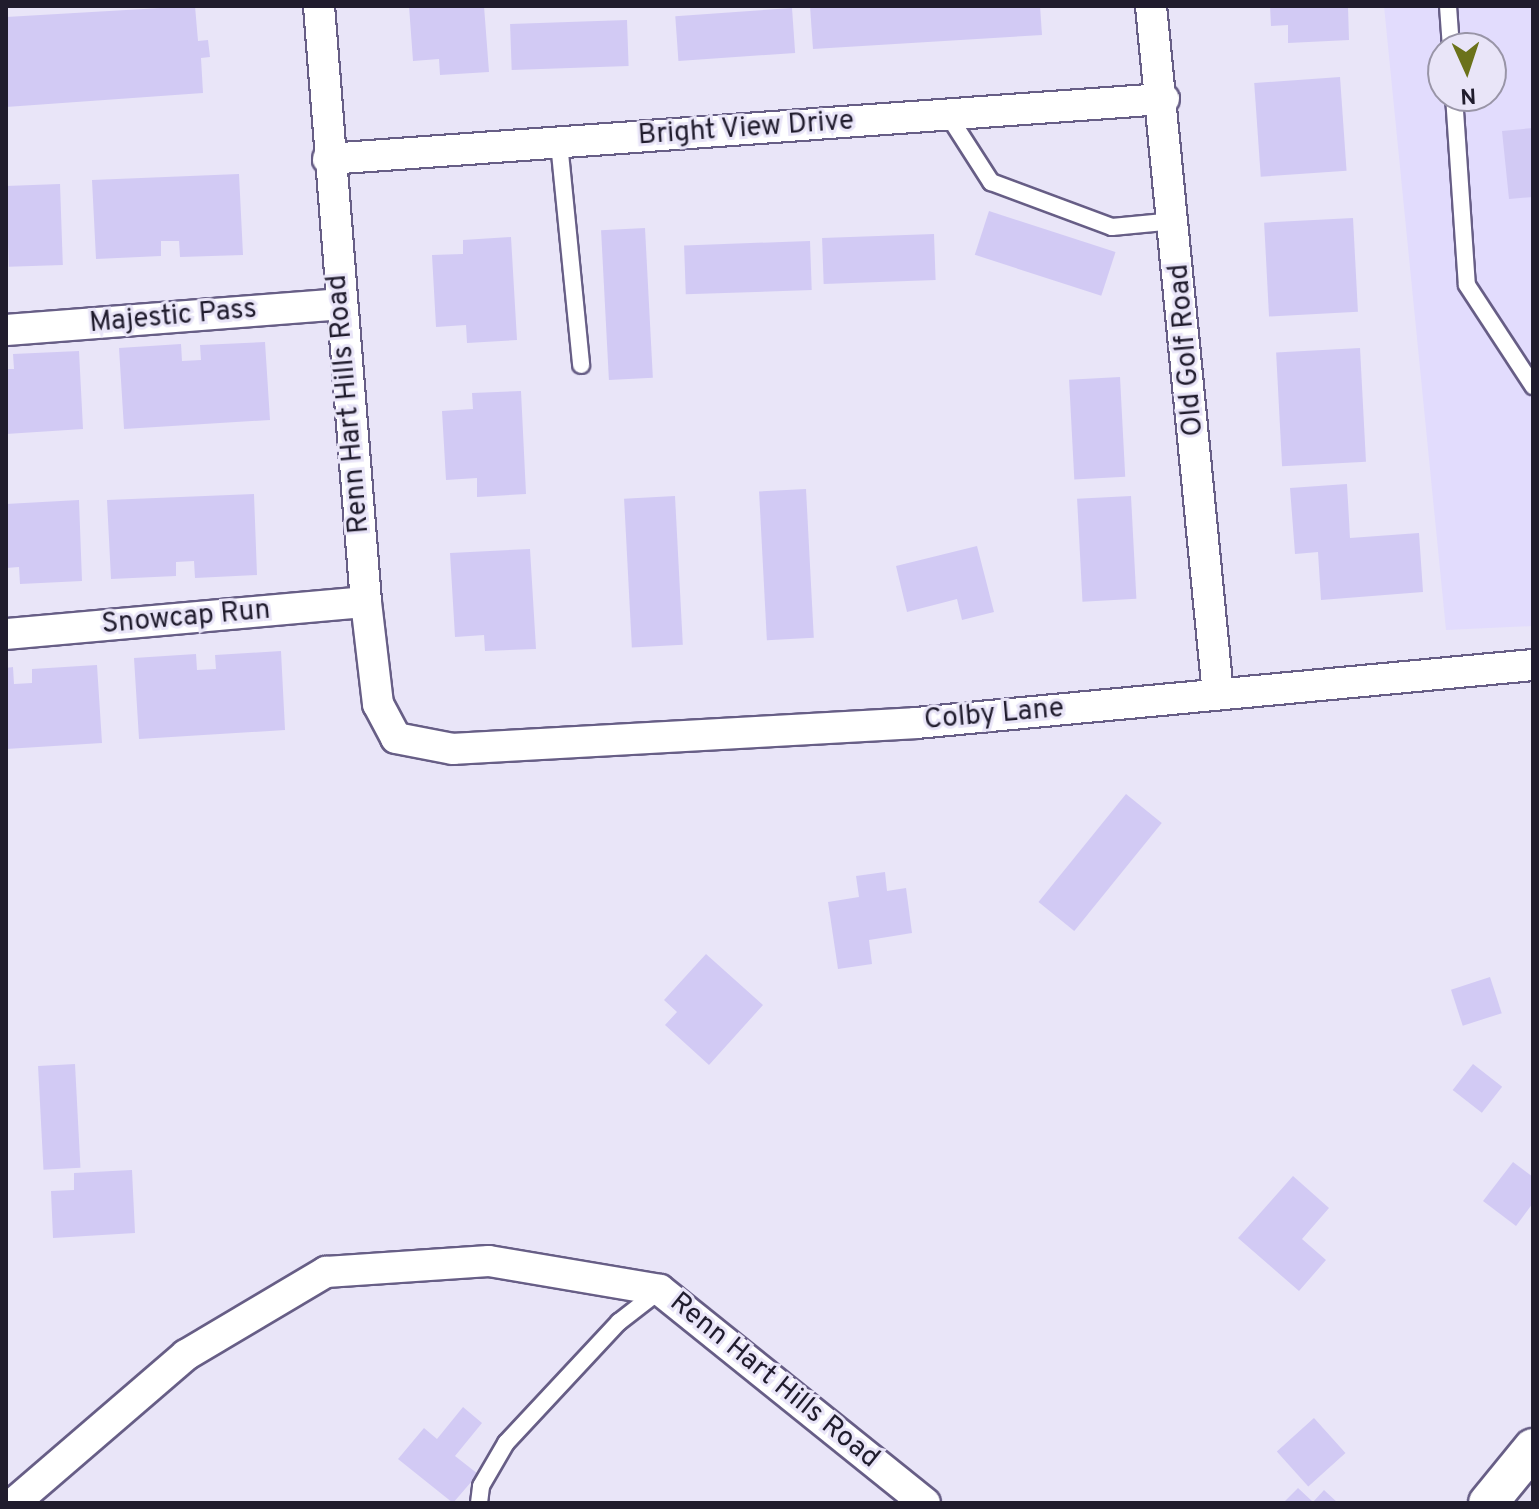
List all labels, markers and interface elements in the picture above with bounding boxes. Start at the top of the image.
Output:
north arrow [1427,32,1507,112]
text: N [1460,81,1477,108]
street label: Bright View Drive [636,105,856,153]
street label: Old Golf Road [1163,262,1211,438]
street label: Renn Hart Hills Road [321,273,377,535]
street label: Majestic Pass [88,293,258,341]
street label: Snowcap Run [100,594,272,642]
street label: Colby Lane [923,692,1065,738]
street label: Renn Hart Hills Road [662,1286,886,1476]

